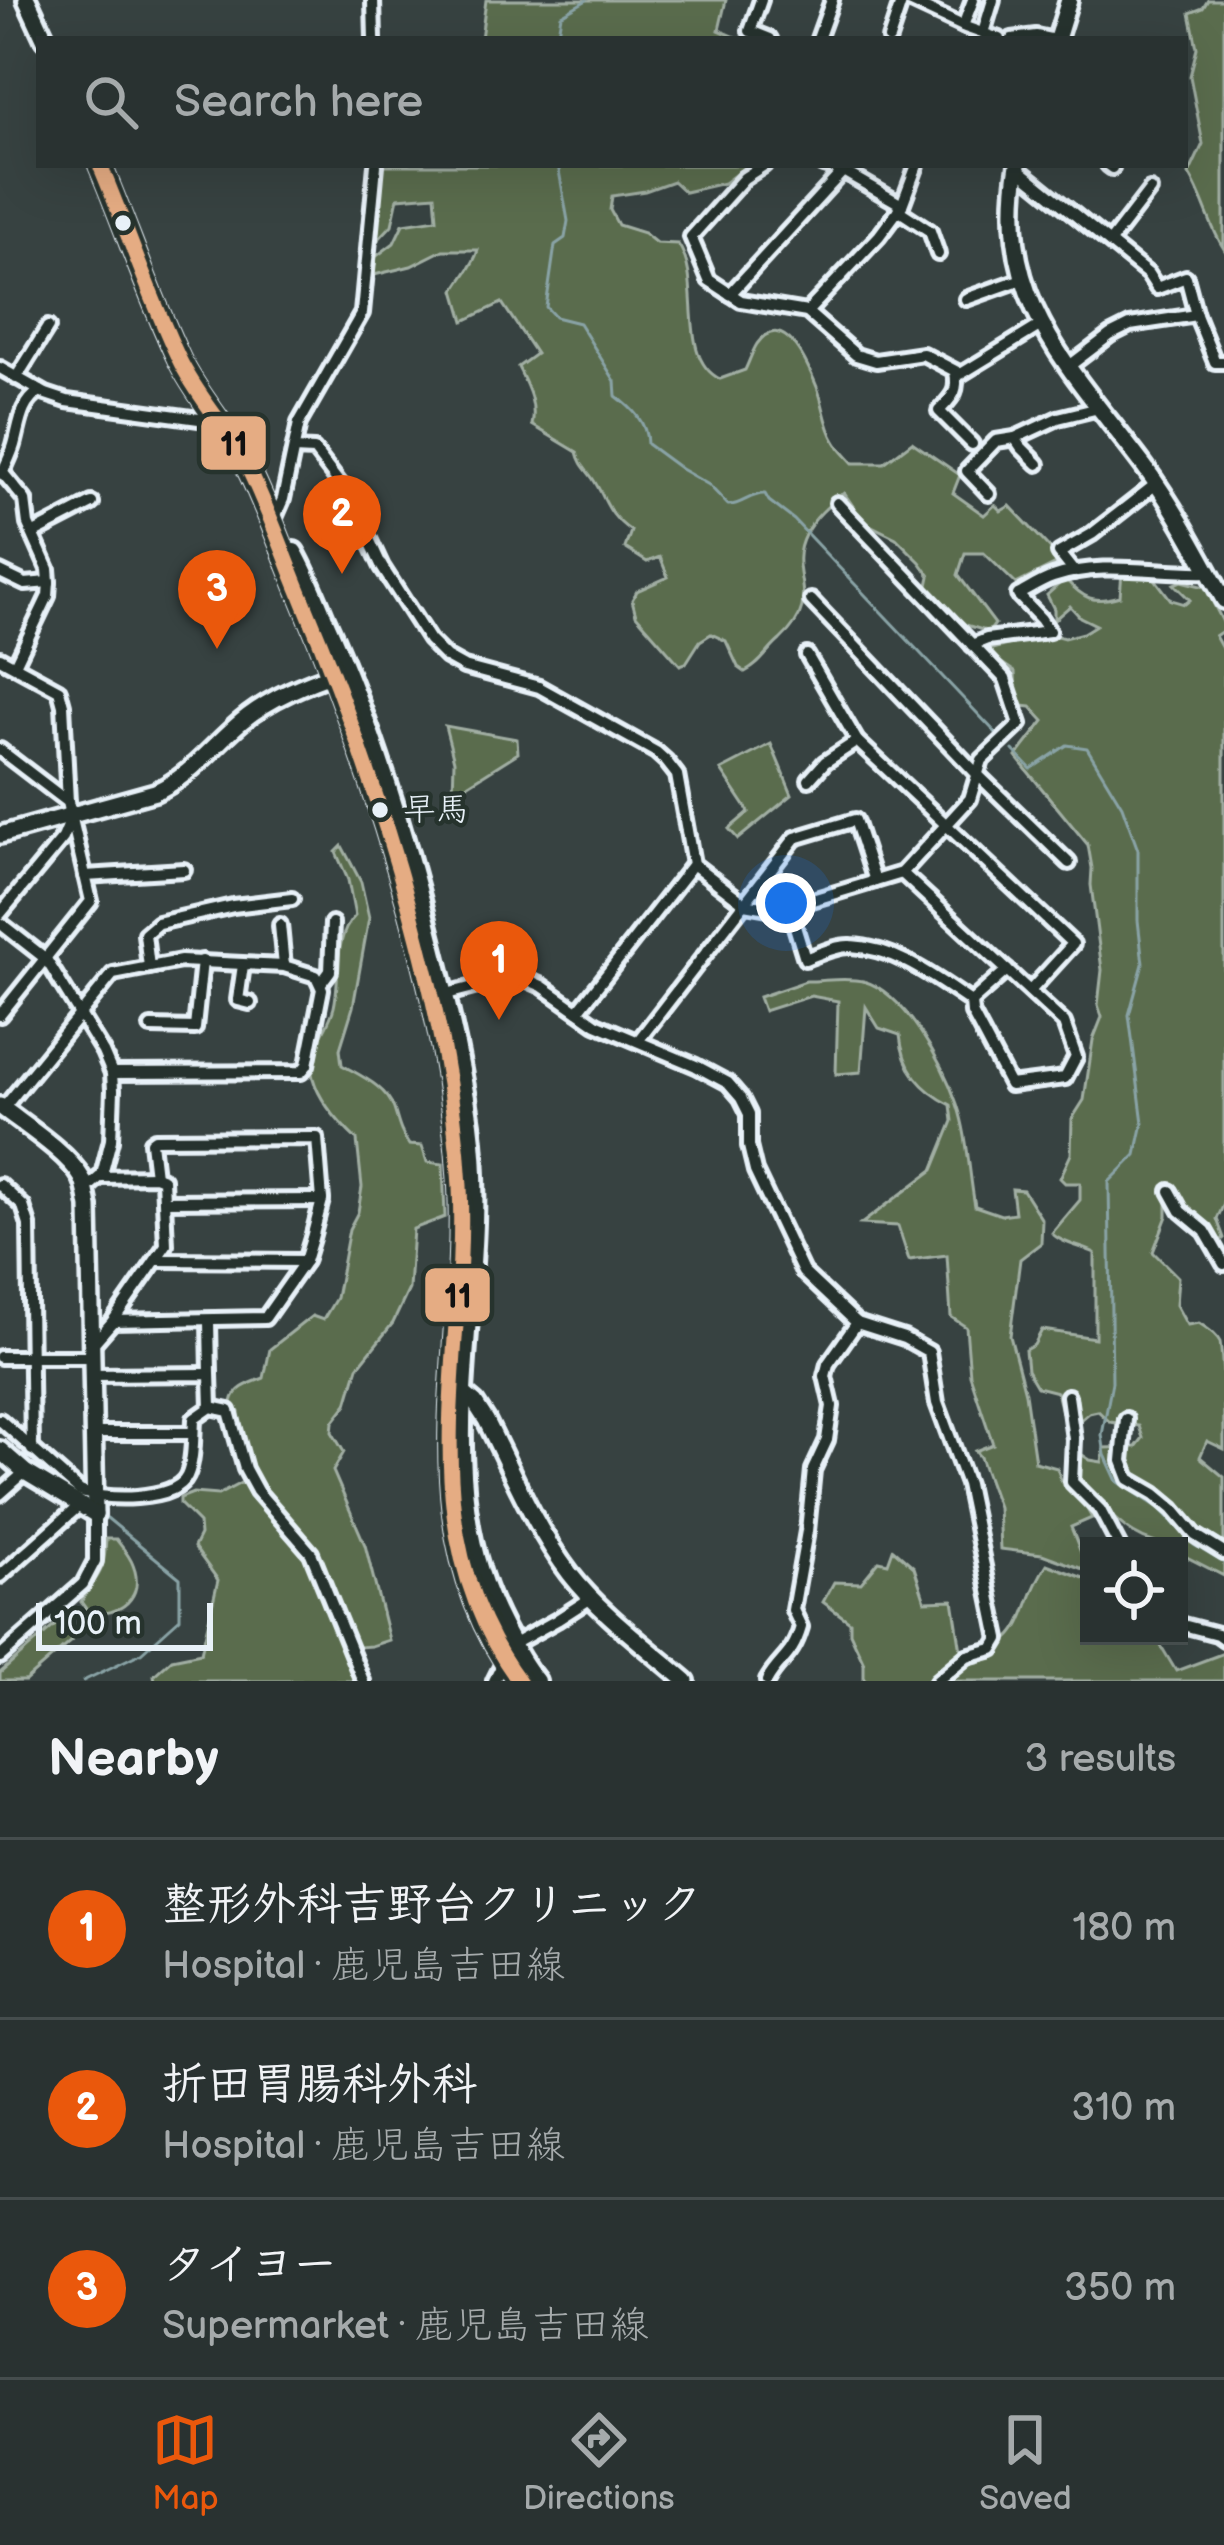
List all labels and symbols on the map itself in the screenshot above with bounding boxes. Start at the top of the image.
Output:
unlabelled marker [112,212,134,234]
line badge: 11 [199,414,268,472]
text: 11 [220,425,248,465]
pin: 2 [303,475,381,574]
pin: 3 [178,550,256,649]
place label: 早馬 [403,790,469,830]
marker: 早馬 [369,799,391,821]
your location [756,873,816,933]
pin: 1 [460,921,538,1020]
line badge: 11 [423,1266,492,1324]
text: 11 [444,1277,472,1317]
scale bar [36,1597,213,1650]

